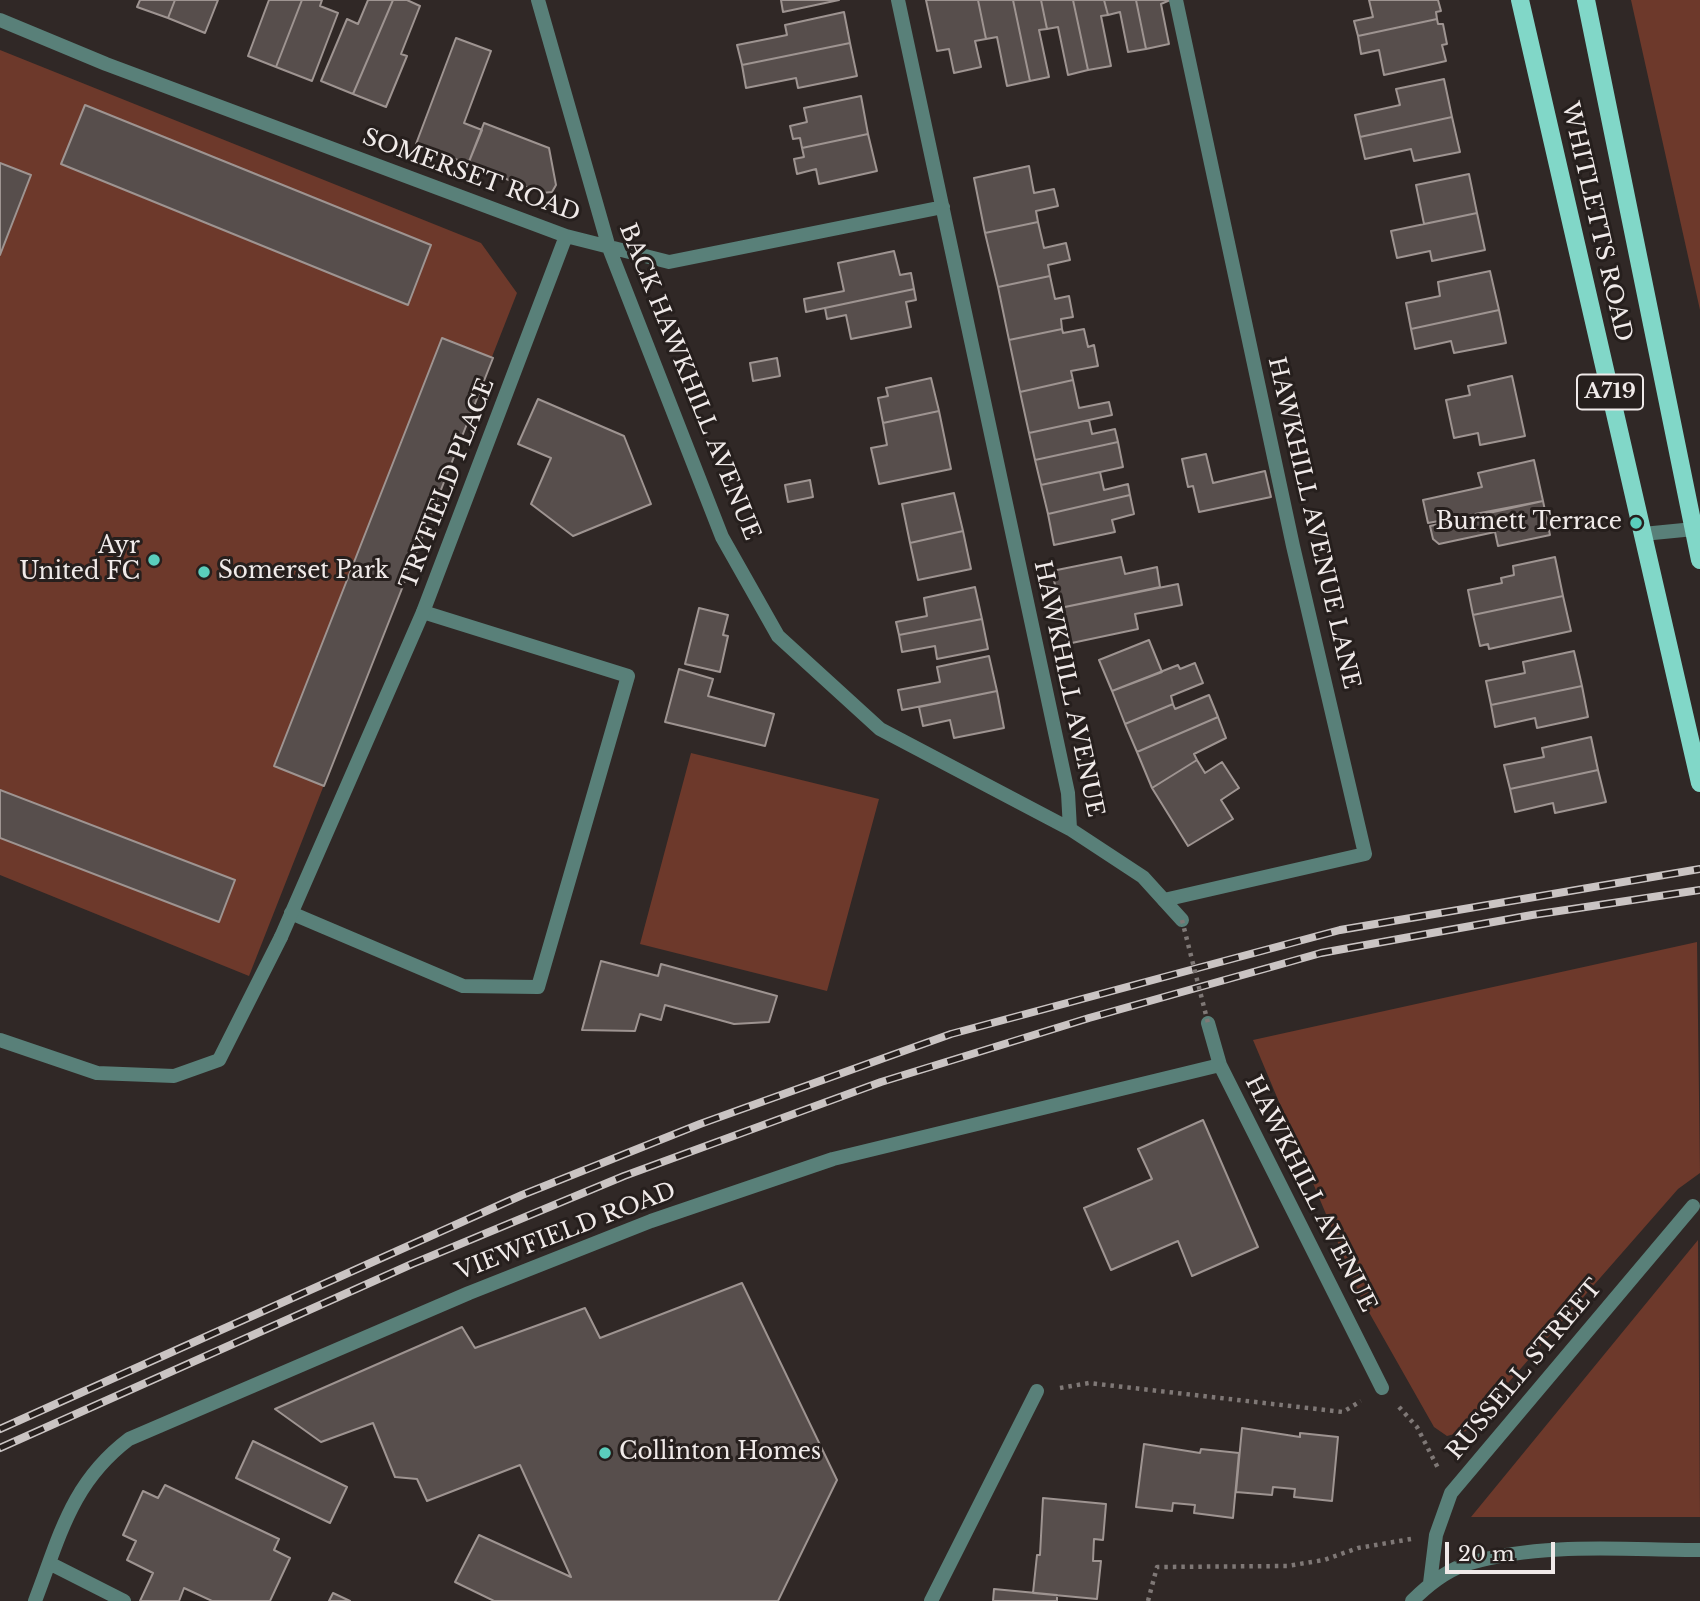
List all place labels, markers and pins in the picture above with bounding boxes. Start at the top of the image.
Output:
place label: Burnett Terrace [1436,509,1622,537]
marker: Burnett Terrace [1628,515,1644,531]
place label: Ayr United FC [19,533,140,587]
marker: Ayr United FC [146,552,162,568]
place label: Somerset Park [218,558,389,586]
marker: Somerset Park [196,564,212,580]
place label: Collinton Homes [619,1439,821,1467]
marker: Collinton Homes [597,1445,613,1461]

